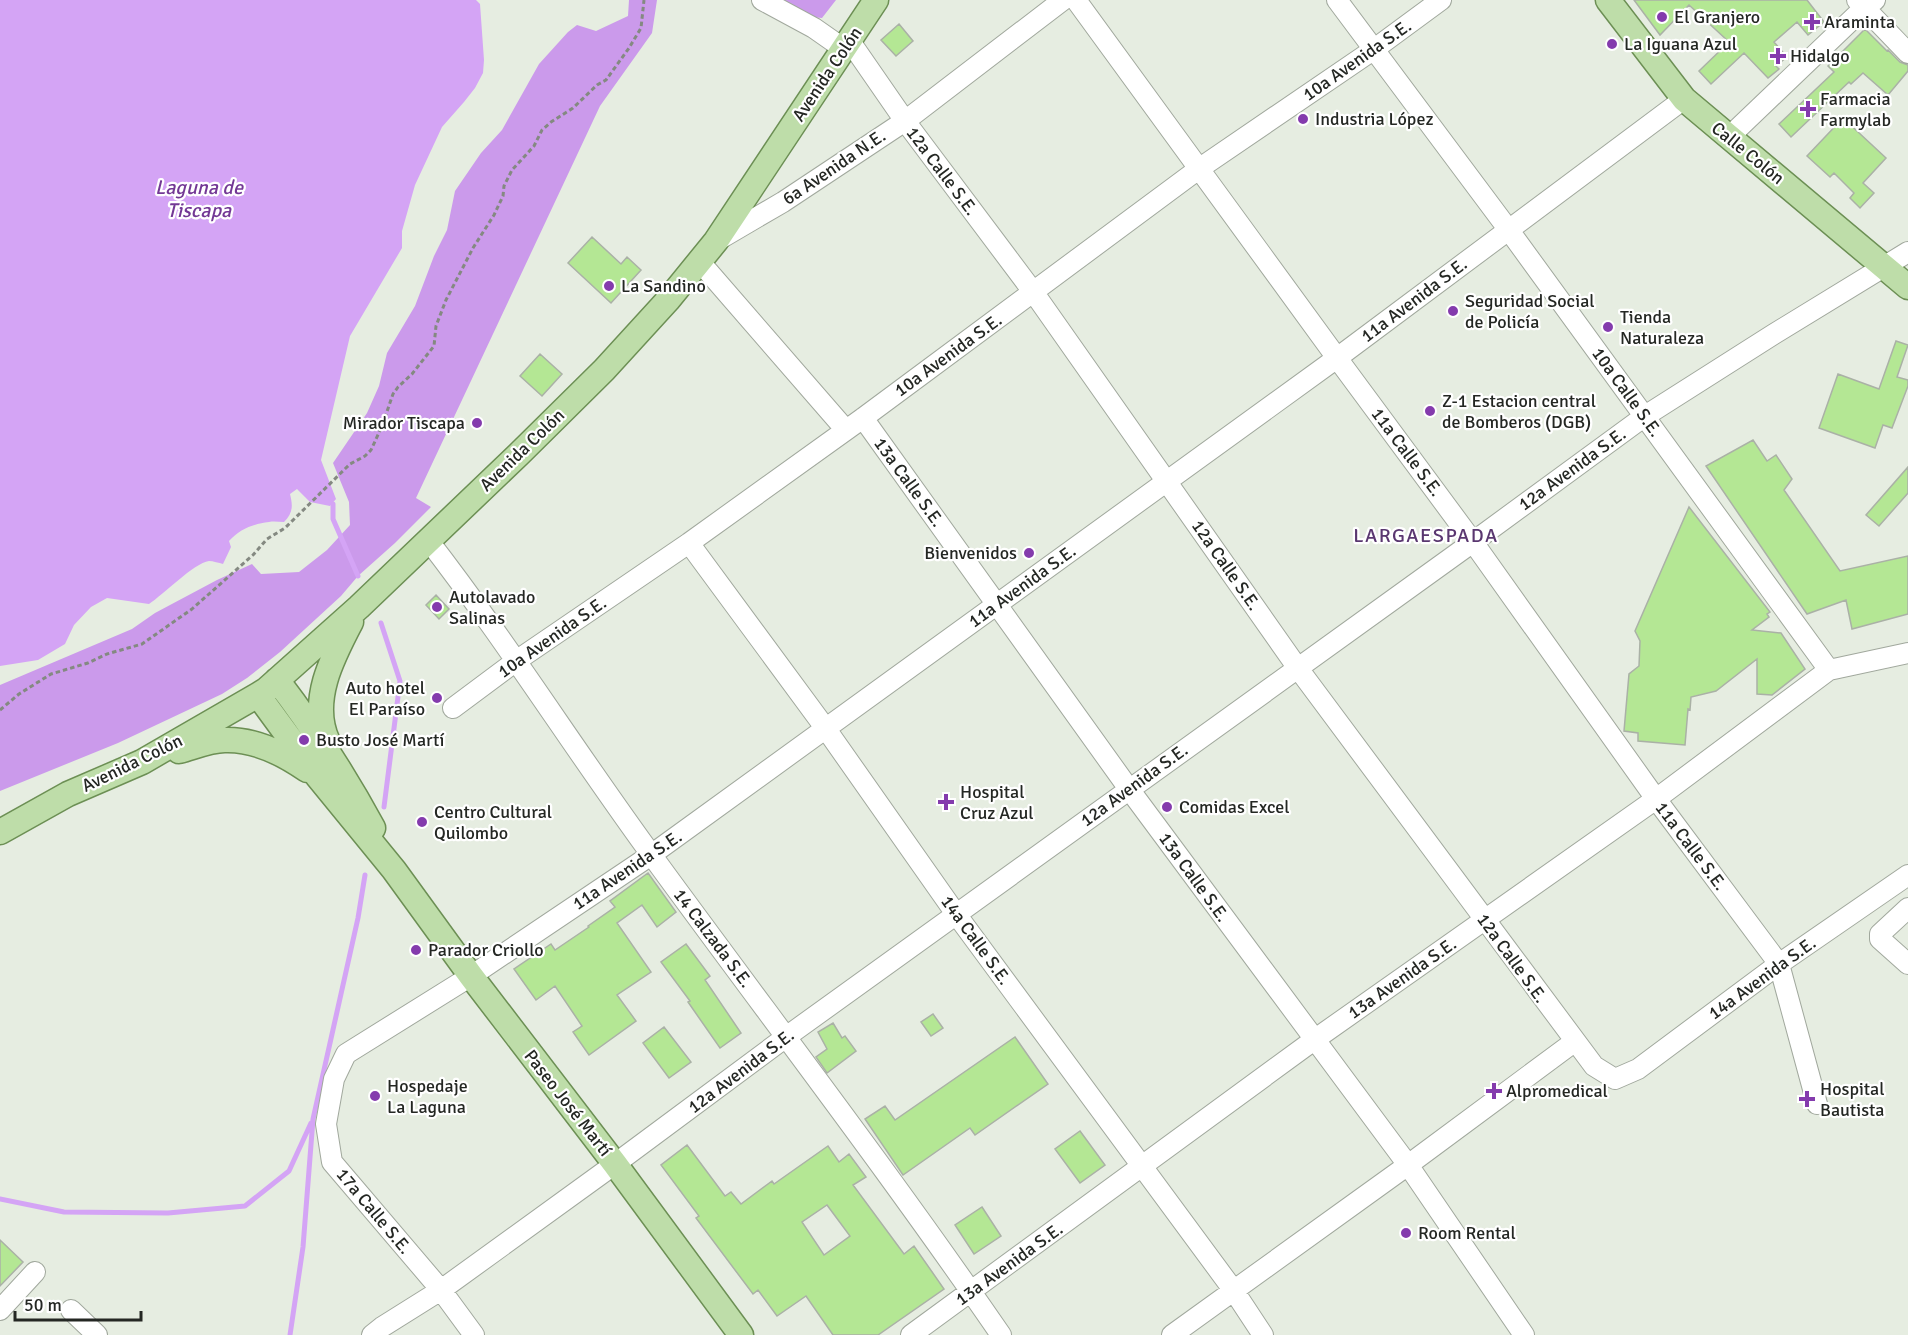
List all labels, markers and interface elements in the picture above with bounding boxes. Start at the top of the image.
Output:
place label: El Granjero [1674,6,1760,28]
marker: El Granjero [1655,10,1669,24]
place label: Araminta [1824,11,1895,33]
street label: 10a Avenida S.E. [1299,15,1415,105]
marker: Araminta [1805,15,1819,29]
street label: Avenida Colón [787,23,867,125]
place label: La Iguana Azul [1624,33,1737,55]
marker: La Iguana Azul [1605,37,1619,51]
place label: Hidalgo [1790,45,1850,67]
marker: Hidalgo [1771,49,1785,63]
place label: Farmacia Farmylab [1820,88,1891,131]
marker: Farmacia Farmylab [1801,102,1815,116]
place label: Industria López [1315,108,1433,130]
marker: Industria López [1296,112,1310,126]
street label: Calle Colón [1707,117,1789,189]
street label: 12a Calle S.E. [902,122,982,220]
street label: 6a Avenida N.E. [778,124,890,210]
water label: Laguna de Tiscapa [155,175,244,223]
street label: 11a Avenida S.E. [1357,253,1471,347]
place label: La Sandino [621,275,706,297]
marker: La Sandino [602,279,616,293]
place label: Seguridad Social de Policía [1465,290,1595,333]
marker: Seguridad Social de Policía [1446,304,1460,318]
place label: Tienda Naturaleza [1620,306,1704,349]
street label: 10a Avenida S.E. [890,309,1006,401]
marker: Tienda Naturaleza [1601,320,1615,334]
street label: 10a Calle S.E. [1587,343,1667,441]
place label: Z-1 Estacion central de Bomberos (DGB) [1442,390,1596,433]
street label: 11a Calle S.E. [1367,403,1447,501]
street label: Avenida Colón [475,404,569,496]
marker: Z-1 Estacion central de Bomberos (DGB) [1423,404,1437,418]
place label: Mirador Tiscapa [343,412,465,434]
marker: Mirador Tiscapa [470,416,484,430]
street label: 12a Avenida S.E. [1514,423,1630,515]
street label: 13a Calle S.E. [869,433,949,531]
street label: 12a Calle S.E. [1187,516,1265,614]
district label: LARGAESPADA [1353,523,1499,548]
street label: 11a Avenida S.E. [964,540,1080,632]
place label: Bienvenidos [924,542,1017,564]
marker: Bienvenidos [1022,546,1036,560]
place label: Autolavado Salinas [449,586,535,629]
street label: 10a Avenida S.E. [494,592,610,682]
marker: Autolavado Salinas [430,600,444,614]
place label: Auto hotel El Paraíso [345,677,425,720]
marker: Auto hotel El Paraíso [430,691,444,705]
street label: Avenida Colón [78,729,186,797]
place label: Busto José Martí [316,729,444,751]
marker: Busto José Martí [297,733,311,747]
street label: 12a Avenida S.E. [1076,739,1192,831]
place label: Hospital Cruz Azul [960,781,1034,824]
marker: Hospital Cruz Azul [937,793,955,811]
place label: Comidas Excel [1179,796,1290,818]
street label: 11a Calle S.E. [1651,797,1731,895]
marker: Comidas Excel [1160,800,1174,814]
place label: Centro Cultural Quilombo [434,801,552,844]
marker: Centro Cultural Quilombo [415,815,429,829]
street label: 11a Avenida S.E. [568,825,686,915]
street label: 13a Calle S.E. [1154,828,1234,926]
street label: 14 Calzada S.E. [669,884,757,992]
street label: 14a Calle S.E. [936,891,1016,989]
street label: 12a Calle S.E. [1472,909,1552,1007]
street label: 14a Avenida S.E. [1704,932,1820,1024]
street label: 13a Avenida S.E. [1344,933,1460,1023]
place label: Parador Criollo [428,939,544,961]
marker: Parador Criollo [409,943,423,957]
street label: 12a Avenida S.E. [684,1024,798,1118]
street label: Paseo José Martí [519,1045,617,1161]
place label: Hospedaje La Laguna [387,1075,468,1118]
place label: Hospital Bautista [1820,1078,1884,1121]
place label: Alpromedical [1506,1080,1608,1102]
marker: Alpromedical [1487,1084,1501,1098]
marker: Hospedaje La Laguna [368,1089,382,1103]
marker: Hospital Bautista [1798,1090,1816,1108]
street label: 17a Calle S.E. [332,1164,416,1258]
street label: 13a Avenida S.E. [951,1218,1067,1310]
place label: Room Rental [1418,1222,1516,1244]
marker: Room Rental [1399,1226,1413,1240]
scale bar [15,1284,141,1322]
text: 50 m [24,1294,62,1316]

